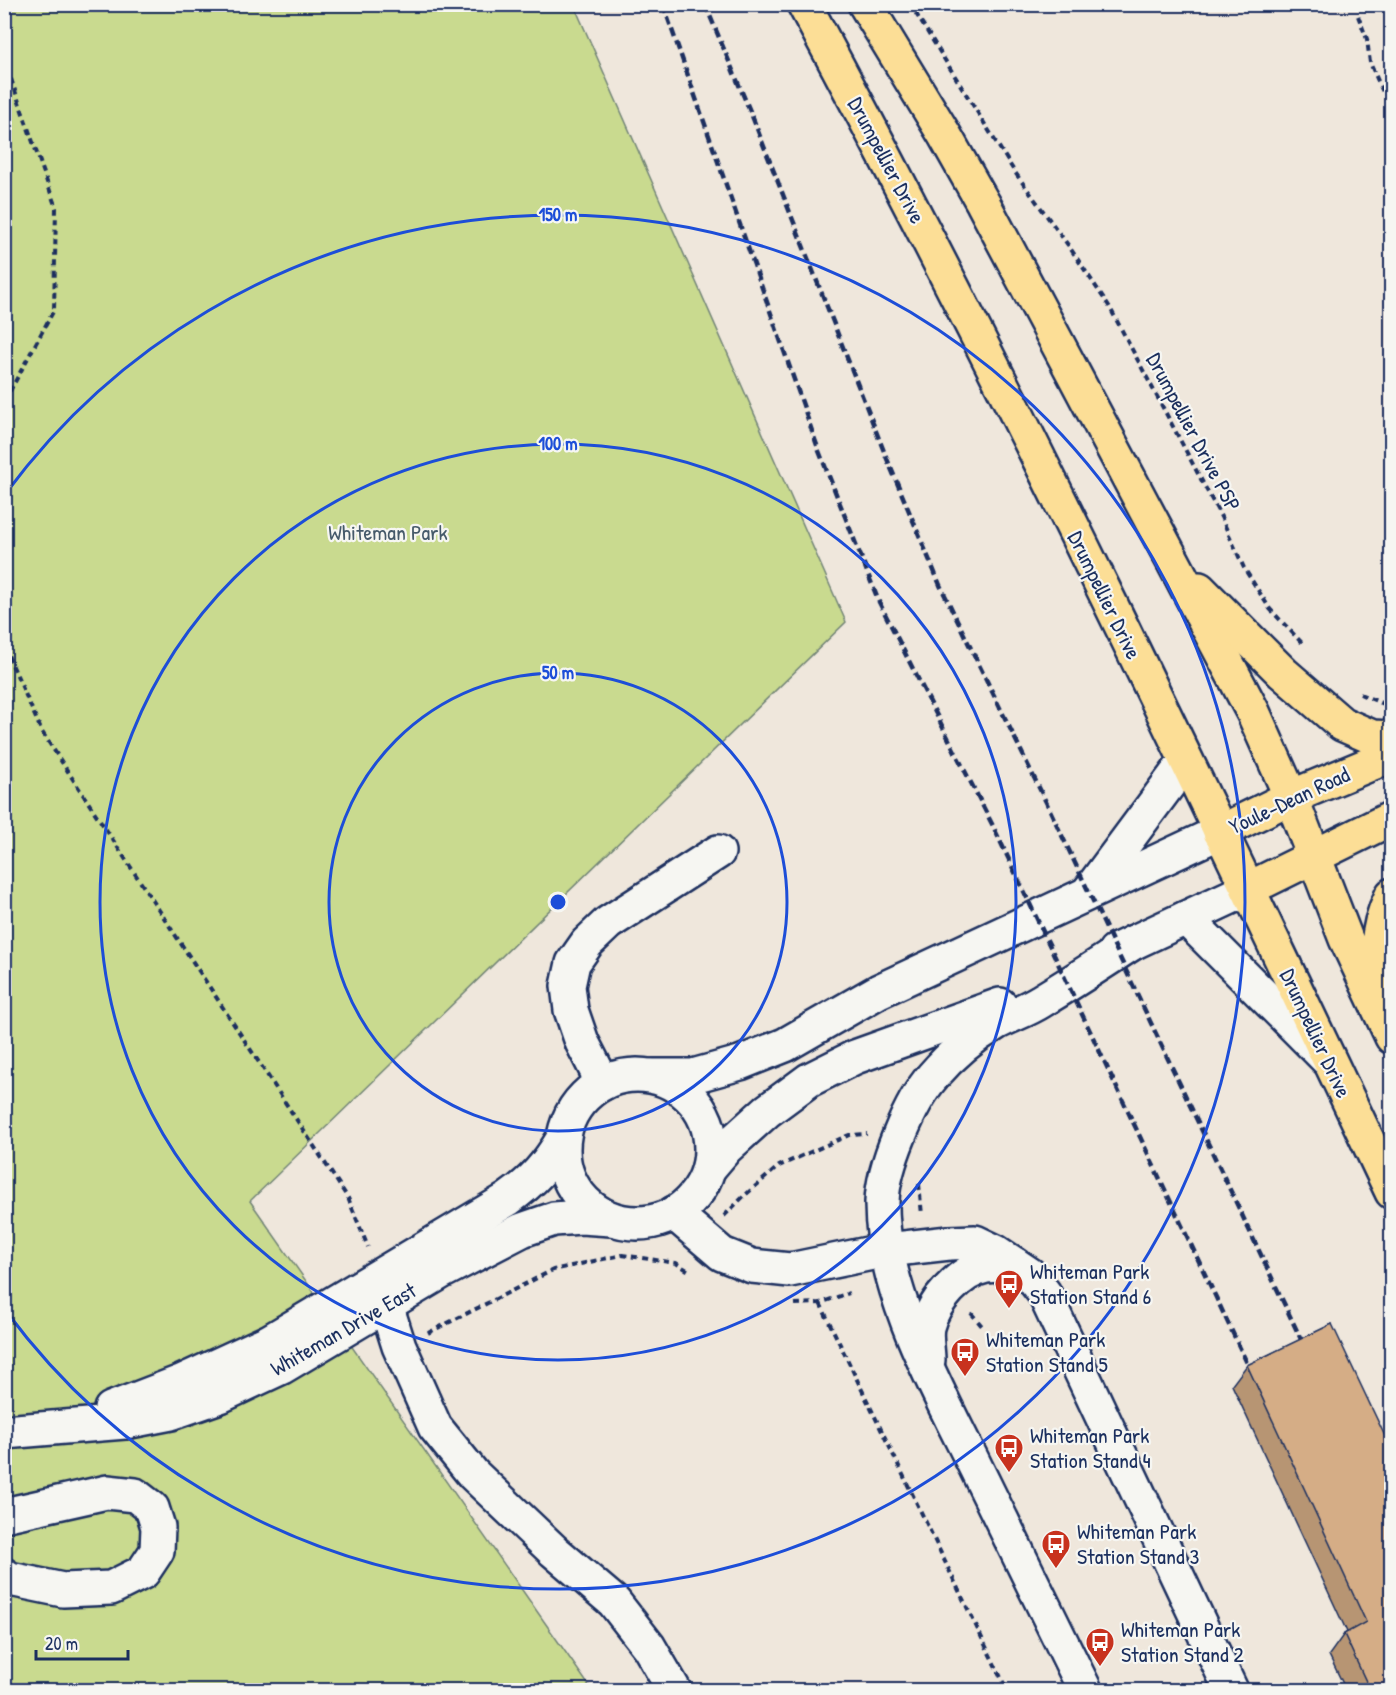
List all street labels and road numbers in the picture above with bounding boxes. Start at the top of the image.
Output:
street label: Drumpellier Drive [841,92,933,229]
street label: Drumpellier Drive PSP [1140,348,1248,516]
street label: Drumpellier Drive [1061,526,1149,664]
street label: Youle-Dean Road [1224,759,1355,841]
street label: Drumpellier Drive [1273,964,1359,1103]
street label: Whiteman Drive East [265,1275,422,1383]

